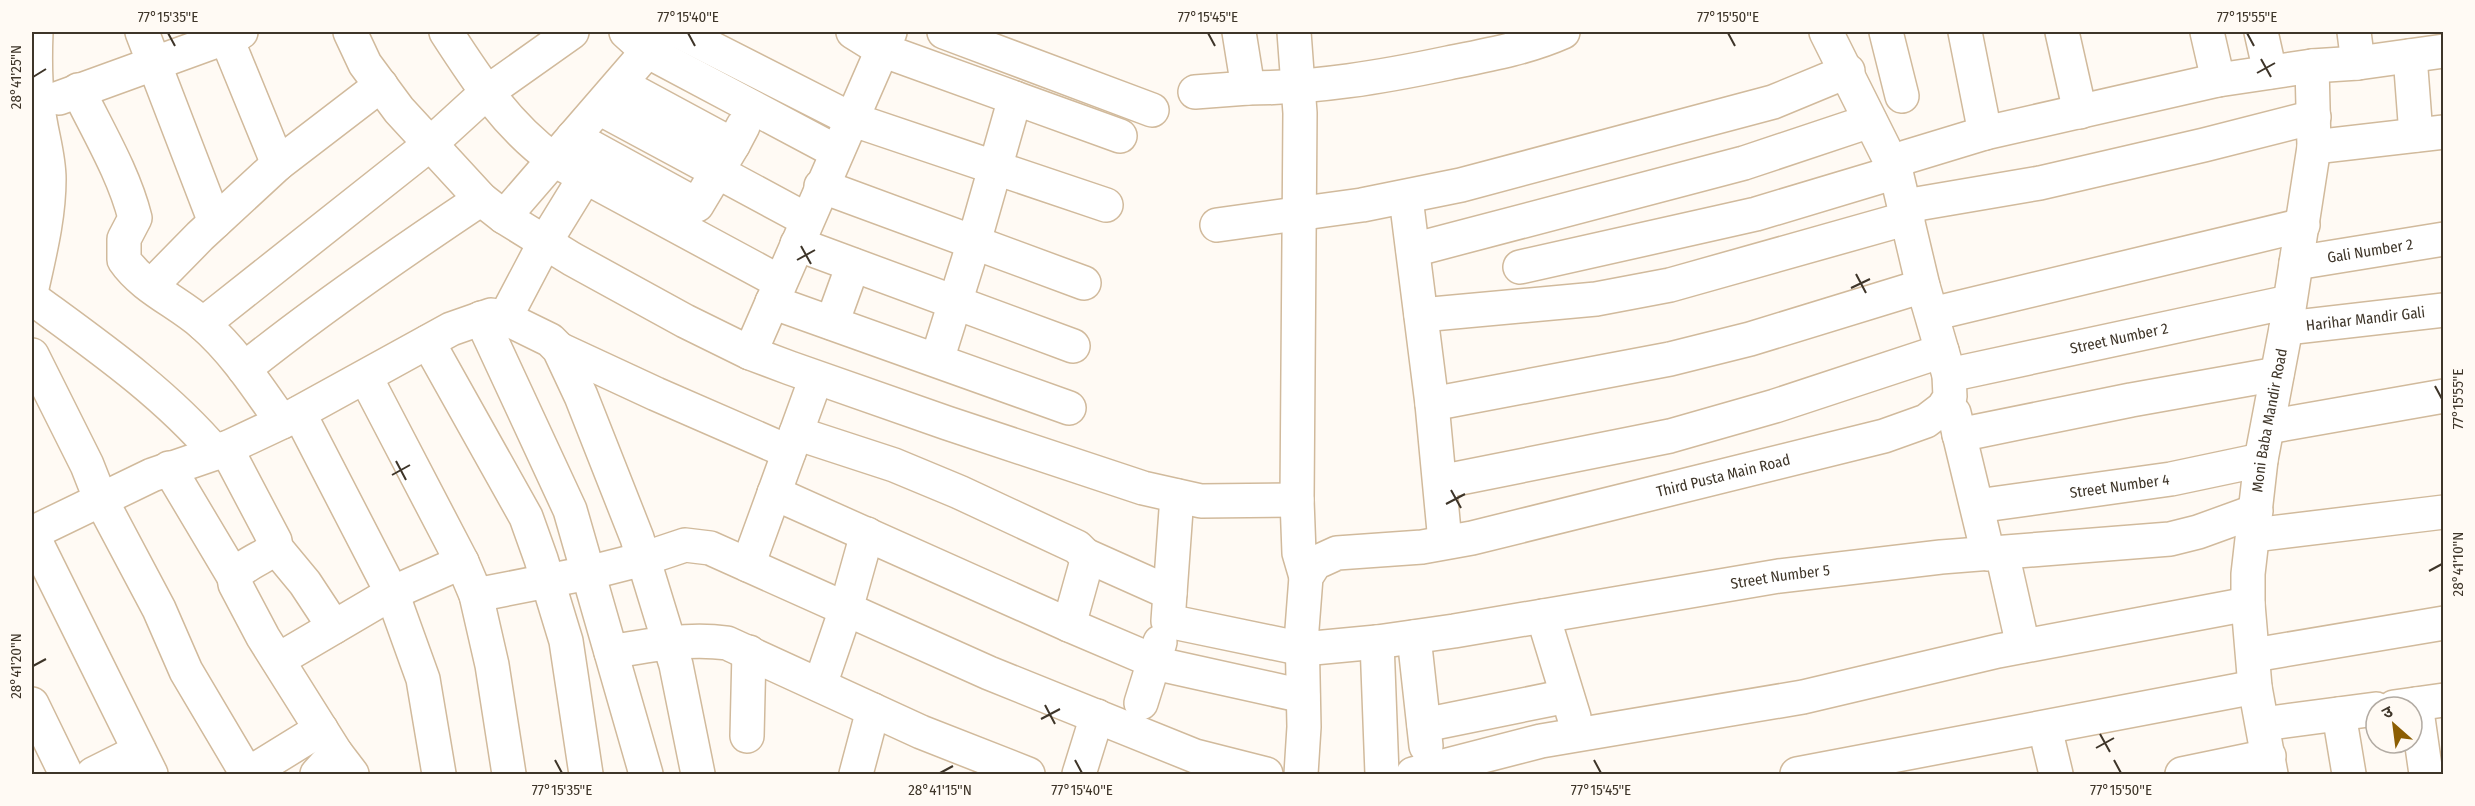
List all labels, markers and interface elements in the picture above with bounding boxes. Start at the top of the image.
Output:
text: 77°15'35"E [138,8,198,26]
text: 77°15'40"E [657,8,719,26]
text: 77°15'45"E [1178,8,1238,26]
text: 77°15'50"E [1697,8,1759,26]
text: 77°15'55"E [2217,8,2277,26]
text: 28°41'25"N [7,45,25,109]
street label: Gali Number 2 [2326,235,2414,267]
street label: Harihar Mandir Gali [2305,303,2426,335]
street label: Street Number 2 [2068,319,2170,358]
street label: Moni Baba Mandir Road [2248,347,2291,493]
text: 77°15'55"E [2449,369,2467,429]
street label: Third Pusta Main Road [1655,451,1792,501]
street label: Street Number 4 [2069,470,2171,502]
text: 28°41'10"N [2449,532,2467,596]
street label: Street Number 5 [1729,561,1831,593]
text: 28°41'20"N [7,633,25,699]
north arrow [2364,695,2424,755]
text: उ [2379,701,2396,723]
text: 77°15'35"E [532,781,592,799]
text: 28°41'15"N [908,781,972,799]
text: 77°15'40"E [1051,781,1113,799]
text: 77°15'45"E [1571,781,1631,799]
text: 77°15'50"E [2090,781,2152,799]

